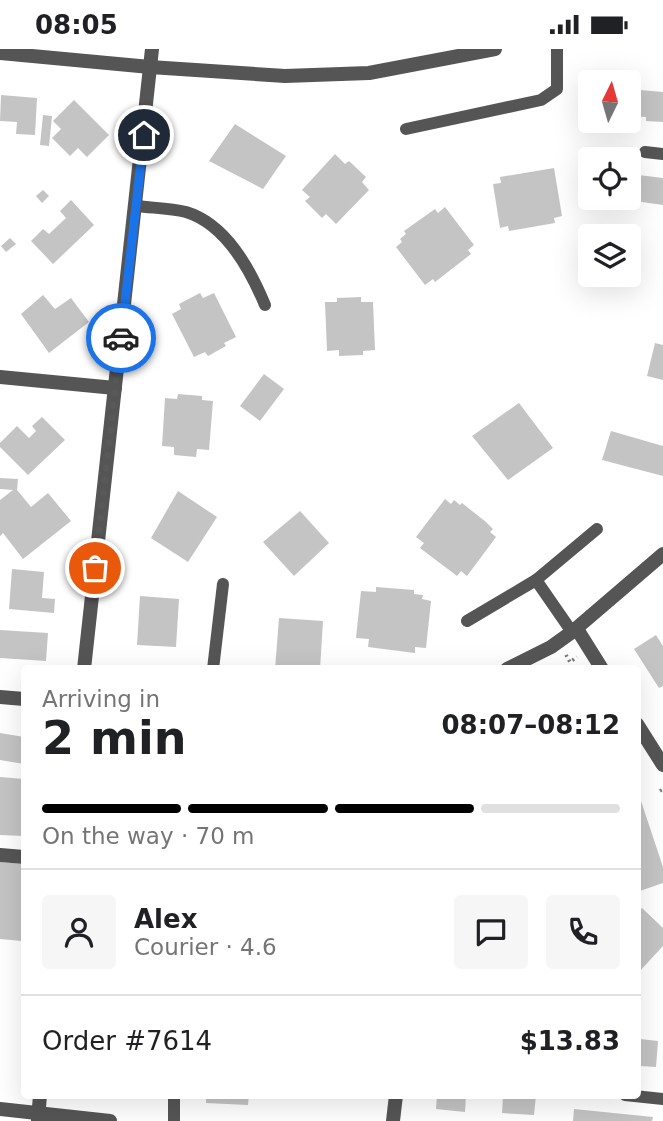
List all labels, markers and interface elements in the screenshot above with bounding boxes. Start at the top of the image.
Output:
text: 08:05 [35,10,118,40]
north arrow [578,70,640,133]
map controls [578,70,641,287]
pin [114,105,174,165]
icon: home [125,116,163,154]
button: locate [578,147,641,210]
button: layers [578,224,641,287]
courier [86,303,156,373]
icon: car [102,319,140,357]
pin [65,538,125,598]
icon: bag [76,549,114,587]
text: Arriving in [42,686,160,712]
text: 08:07–08:12 [441,710,620,740]
text: 2 min [42,711,186,765]
text: On the way · 70 m [42,823,254,849]
button: person [42,895,116,969]
button: chat [454,895,528,969]
button: phone [546,895,620,969]
text: Alex [134,904,197,934]
text: Courier · 4.6 [134,934,277,960]
text: Order #7614 [42,1026,212,1056]
text: $13.83 [520,1026,620,1056]

